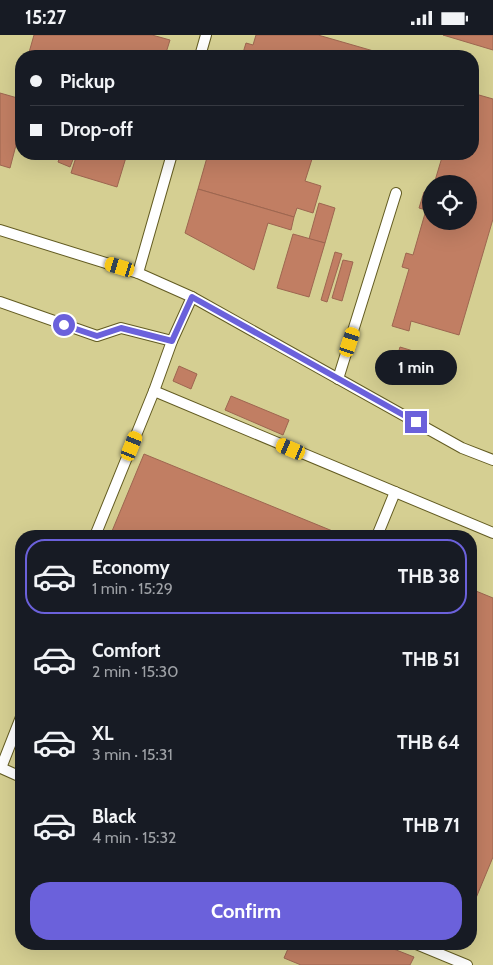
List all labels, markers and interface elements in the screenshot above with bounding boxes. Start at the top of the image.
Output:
text: 15:27 [25,6,66,29]
text: Pickup [60,70,115,93]
text: Drop-off [60,118,133,141]
map controls [422,175,477,230]
button: locate [422,175,477,230]
car [103,255,136,279]
route start [53,314,75,336]
car [338,325,361,359]
callout: 1 min [375,349,457,385]
text: 1 min [398,358,434,377]
route end [405,411,427,433]
car [119,429,144,463]
car [274,436,307,462]
icon: car [32,554,77,599]
text: Economy [92,556,170,579]
text: THB 38 [398,565,460,588]
text: 1 min · 15:29 [92,579,173,598]
icon: car [32,637,77,682]
text: Comfort [92,639,161,662]
text: THB 51 [402,648,460,671]
text: 2 min · 15:30 [92,662,178,681]
icon: car [32,720,77,765]
text: XL [92,722,113,745]
text: THB 64 [397,731,460,754]
text: 3 min · 15:31 [92,745,173,764]
icon: car [32,803,77,848]
text: Black [92,805,136,828]
text: THB 71 [403,814,460,837]
text: 4 min · 15:32 [92,828,176,847]
button: Confirm [30,882,462,940]

